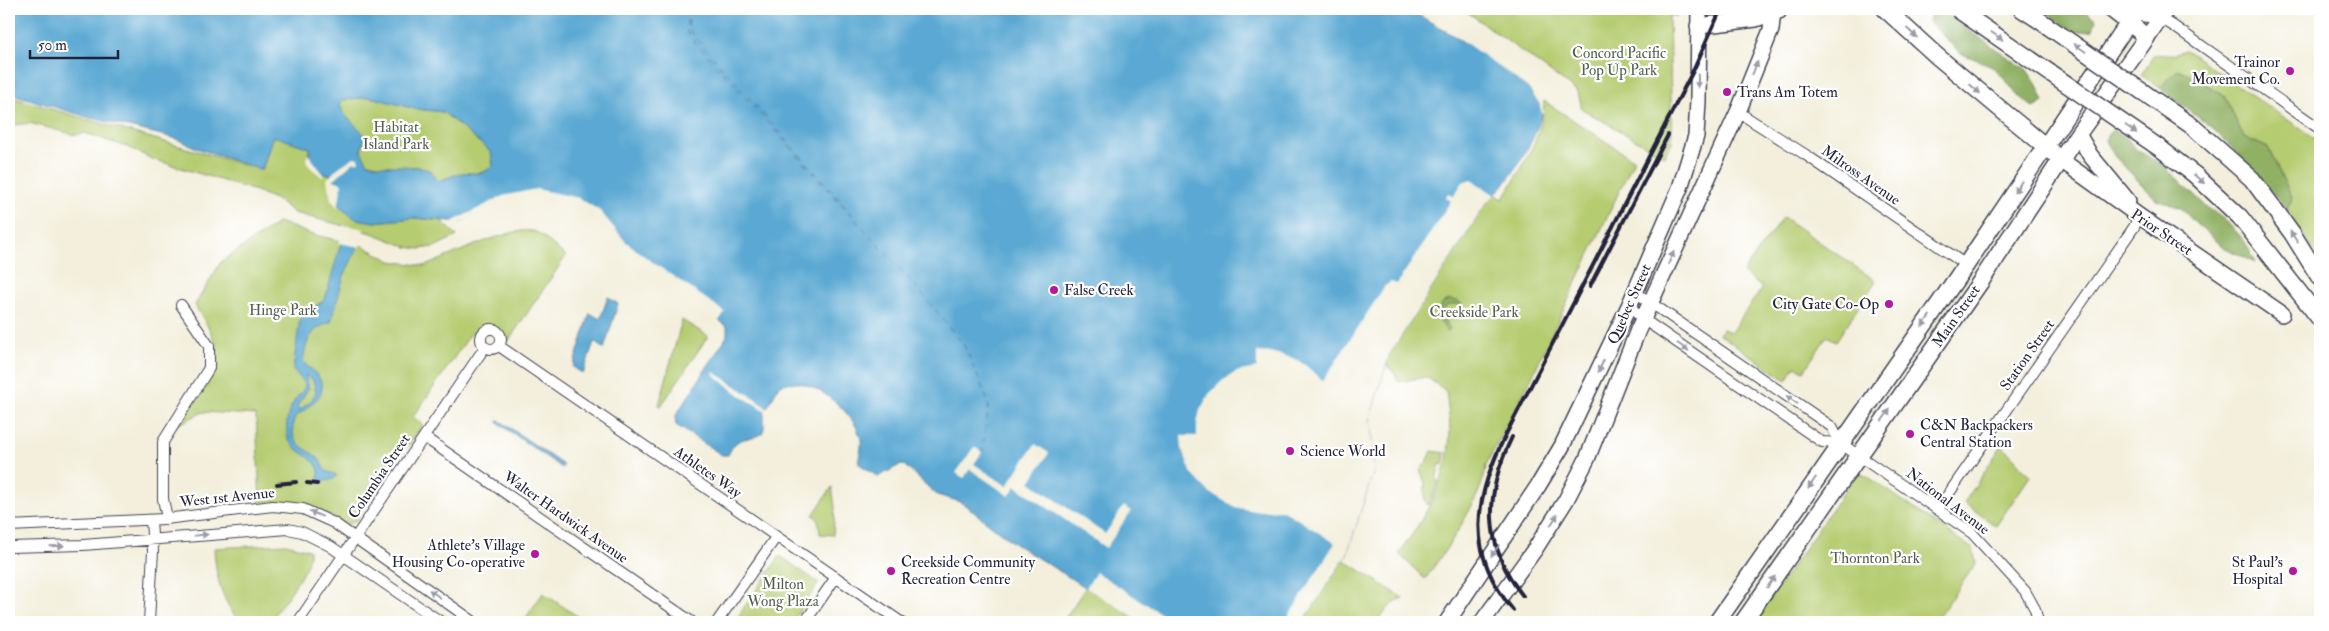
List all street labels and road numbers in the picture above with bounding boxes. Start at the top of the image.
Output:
street label: Milross Avenue [1818,141,1904,210]
street label: Prior Street [2127,205,2196,260]
street label: Quebec Street [1603,261,1656,347]
street label: Main Street [1928,281,1985,351]
street label: Station Street [1996,316,2059,394]
street label: Columbia Street [344,430,415,522]
street label: Athletes Way [669,442,746,503]
street label: National Avenue [1902,464,1993,539]
street label: Walter Hardwick Avenue [499,467,632,568]
street label: West 1st Avenue [178,483,275,512]

